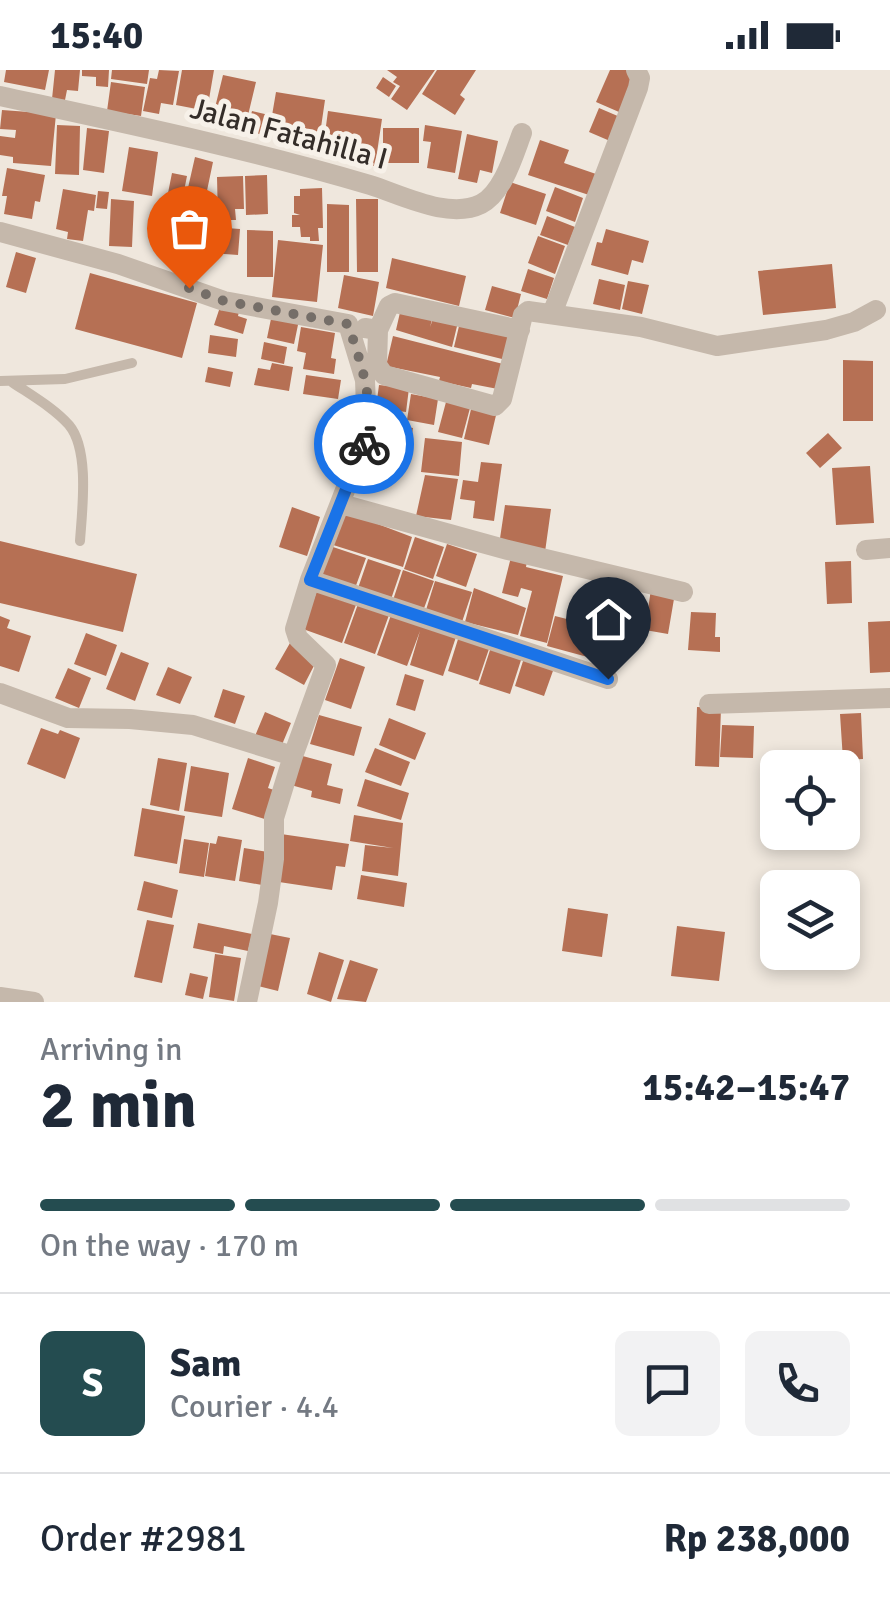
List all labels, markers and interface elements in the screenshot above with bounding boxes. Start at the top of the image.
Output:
text: 15:40 [50,12,143,59]
street label: Jalan Fatahilla I [186,90,392,178]
pin [147,186,232,289]
icon: bag [162,201,217,256]
courier [314,394,414,494]
icon: bike [337,417,392,472]
pin [566,577,651,680]
icon: home [581,592,636,647]
map controls [760,750,860,970]
button: locate [760,750,860,850]
button: layers [760,870,860,970]
text: Arriving in [40,1030,182,1069]
text: 15:42–15:47 [642,1064,850,1111]
text: 2 min [40,1066,197,1146]
text: On the way · 170 m [40,1226,299,1265]
button: chat [615,1331,720,1436]
button: phone [745,1331,850,1436]
text: Sam [170,1340,241,1387]
text: S [82,1360,103,1407]
text: Courier · 4.4 [170,1387,339,1426]
text: Order #2981 [40,1515,247,1562]
text: Rp 238,000 [663,1515,850,1562]

